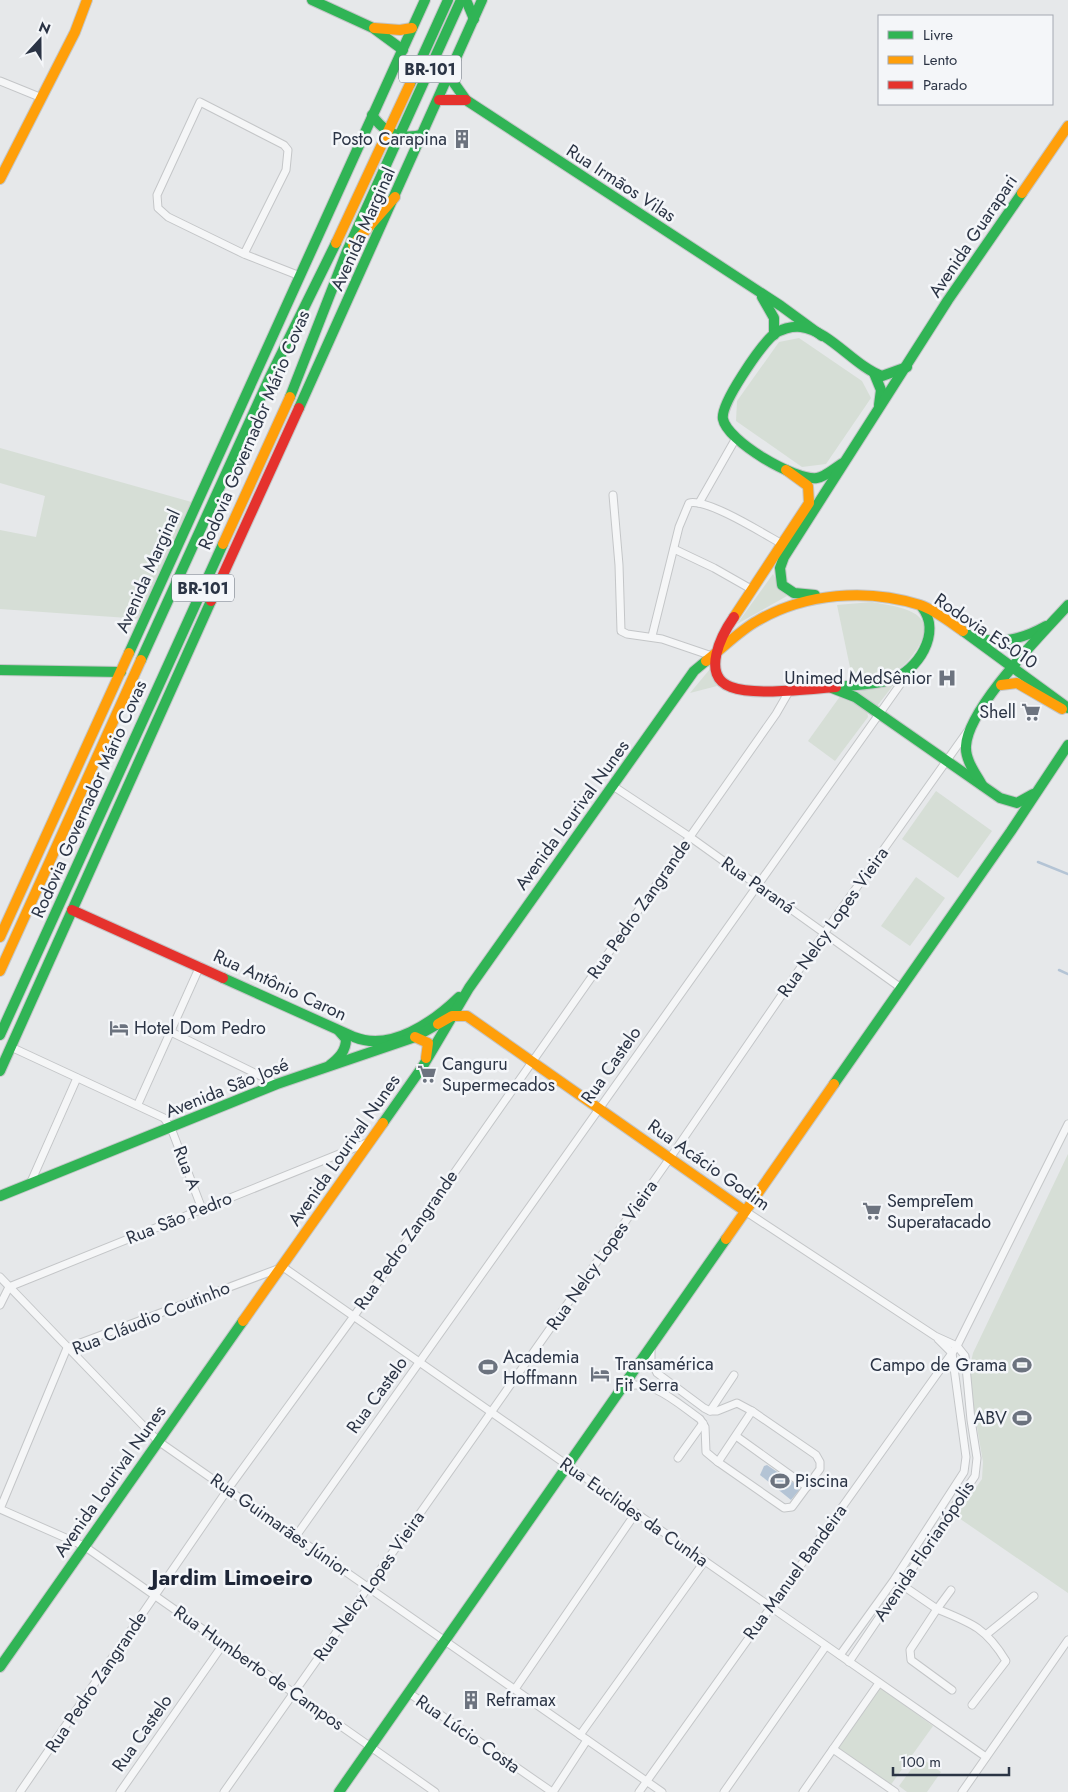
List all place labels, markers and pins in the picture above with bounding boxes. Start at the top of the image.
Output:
place label: Posto Carapina [332,126,447,152]
building icon: Posto Carapina [451,128,473,150]
place label: Unimed MedSênior [784,665,933,691]
hospital icon: Unimed MedSênior [936,667,958,689]
place label: Shell [979,699,1016,725]
supermarket icon: Shell [1020,701,1042,723]
place label: Hotel Dom Pedro [134,1015,266,1041]
hotel icon: Hotel Dom Pedro [108,1017,130,1039]
place label: Canguru Supermecados [442,1051,555,1098]
supermarket icon: Canguru Supermecados [416,1063,438,1085]
place label: SempreTem Superatacado [887,1188,991,1235]
supermarket icon: SempreTem Superatacado [861,1200,883,1222]
place label: Academia Hoffmann [503,1344,579,1391]
place label: Transamérica Fit Serra [615,1351,714,1398]
place label: Campo de Grama [870,1352,1007,1378]
sports icon: Campo de Grama [1011,1354,1033,1376]
sports icon: Academia Hoffmann [477,1356,499,1378]
hotel icon: Transamérica Fit Serra [589,1363,611,1385]
place label: ABV [973,1405,1007,1431]
sports icon: ABV [1011,1407,1033,1429]
place label: Piscina [795,1468,848,1494]
sports icon: Piscina [769,1470,791,1492]
place label: Reframax [486,1687,556,1713]
building icon: Reframax [460,1689,482,1711]

